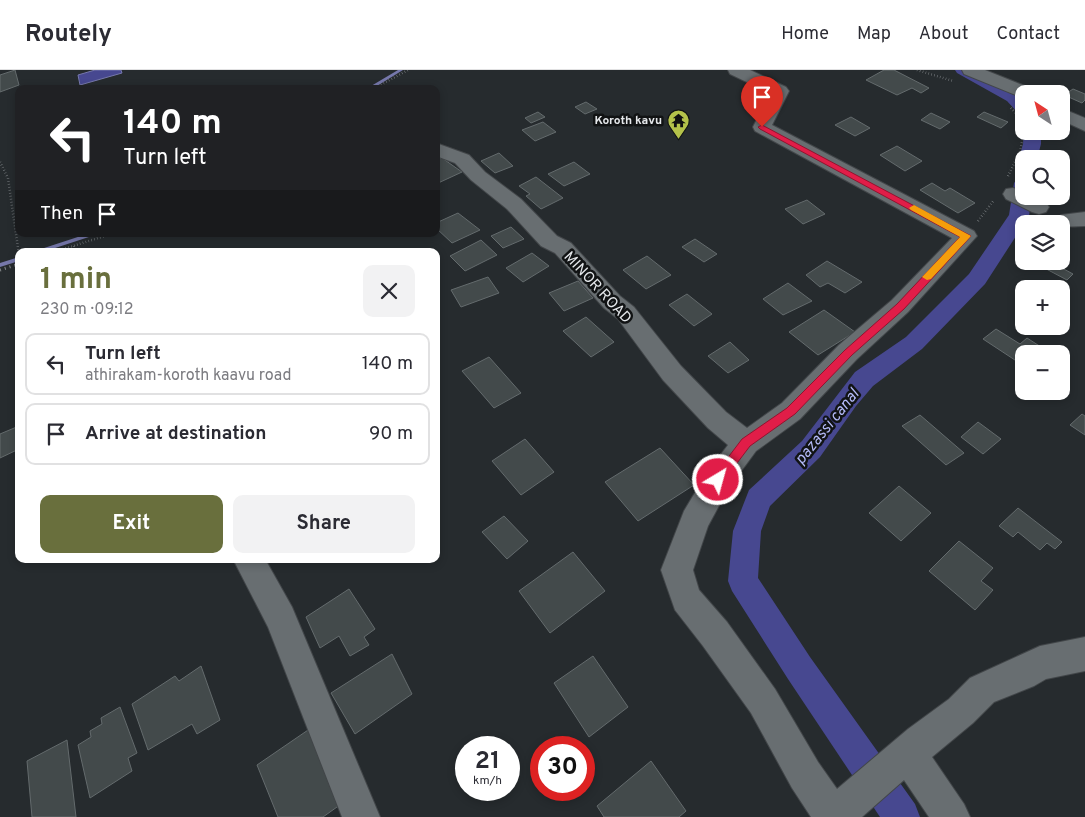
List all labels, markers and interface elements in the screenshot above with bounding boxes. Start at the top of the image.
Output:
text: Routely [25,20,112,50]
text: Home [781,23,829,46]
text: Map [857,23,891,46]
text: About [919,23,968,46]
text: Contact [996,23,1060,46]
pin [741,76,783,127]
icon: arrive [748,83,776,111]
north arrow [1015,85,1070,140]
map controls [1015,85,1070,400]
text: 140 m [123,102,222,146]
icon: left [40,105,105,170]
temple icon: Koroth kavu [666,108,690,139]
place label: Koroth kavu [594,113,662,129]
text: Turn left [123,145,206,172]
button: search [1015,150,1070,205]
icon: arrive [93,200,121,228]
text: Then [40,202,83,226]
button: layers [1015,215,1070,270]
street label: MINOR ROAD [559,248,635,328]
text: 1 min [40,262,112,299]
button: close [363,265,415,317]
button: + [1015,280,1070,335]
text: 230 m · 09:12 [40,300,134,320]
text: Turn left [85,342,161,366]
button: − [1015,345,1070,400]
icon: left [42,350,70,378]
text: 140 m [362,352,413,376]
text: athirakam-koroth kaavu road [85,366,291,386]
water label: pazassi canal [791,385,865,469]
icon: arrive [42,420,70,448]
text: Arrive at destination [85,422,266,446]
text: 90 m [369,422,413,446]
position arrow [691,453,743,505]
button: Exit [40,495,223,553]
button: Share [233,495,415,553]
speed limit sign: 30 [530,736,595,801]
text: 21 [475,746,500,778]
text: km/h [473,773,502,789]

